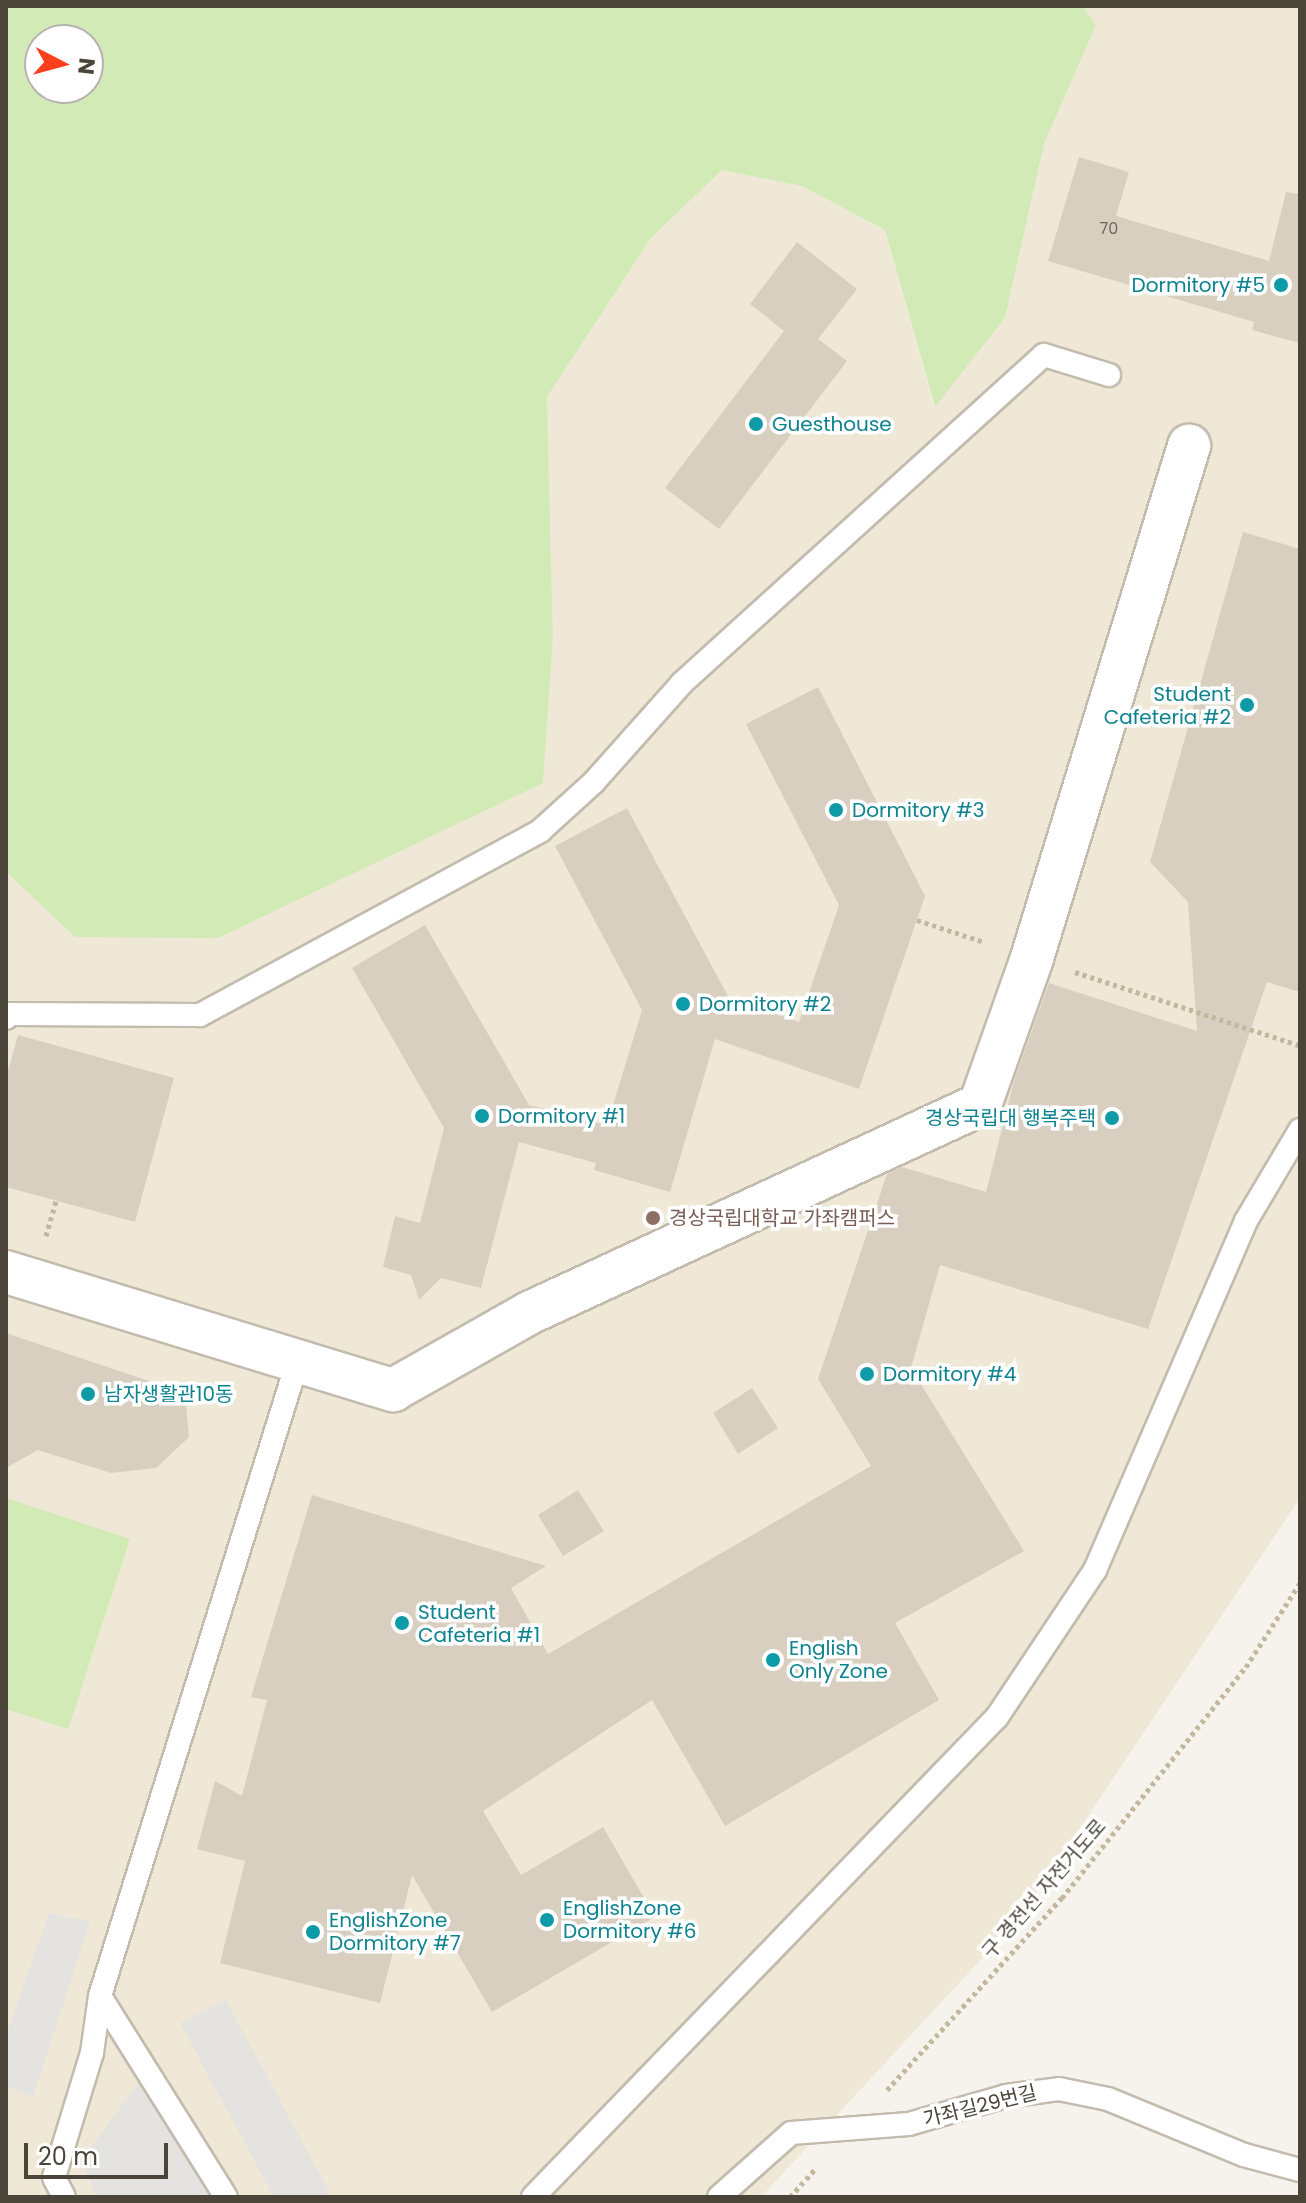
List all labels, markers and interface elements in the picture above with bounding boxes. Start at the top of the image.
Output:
north arrow [24,24,104,104]
text: N [70,56,103,76]
house number: 70 [1100,219,1118,239]
place label: Dormitory #5 [1132,273,1265,297]
marker: Dormitory #5 [1272,276,1290,294]
place label: Guesthouse [772,412,892,436]
marker: Guesthouse [747,415,765,433]
place label: Student Cafeteria #2 [1104,682,1231,729]
marker: Student Cafeteria #2 [1238,696,1256,714]
place label: Dormitory #3 [852,798,985,822]
marker: Dormitory #3 [827,801,845,819]
place label: Dormitory #2 [699,992,831,1016]
marker: Dormitory #2 [674,995,692,1013]
place label: Dormitory #1 [498,1104,625,1128]
place label: 경상국립대 행복주택 [925,1106,1096,1130]
marker: Dormitory #1 [473,1107,491,1125]
marker: 경상국립대 행복주택 [1103,1109,1121,1127]
place label: 경상국립대학교 가좌캠퍼스 [669,1206,895,1230]
marker: 경상국립대학교 가좌캠퍼스 [644,1209,662,1227]
place label: Dormitory #4 [883,1362,1016,1386]
marker: Dormitory #4 [858,1365,876,1383]
place label: 남자생활관10동 [104,1382,233,1406]
marker: 남자생활관10동 [79,1385,97,1403]
place label: Student Cafeteria #1 [418,1600,540,1647]
marker: Student Cafeteria #1 [393,1614,411,1632]
place label: English Only Zone [789,1636,888,1683]
marker: English Only Zone [764,1651,782,1669]
street label: 구 경전선 자전거도로 [977,1815,1111,1963]
place label: EnglishZone Dormitory #6 [563,1896,697,1943]
place label: EnglishZone Dormitory #7 [329,1908,461,1955]
marker: EnglishZone Dormitory #6 [538,1911,556,1929]
marker: EnglishZone Dormitory #7 [304,1923,322,1941]
street label: 가좌길29번길 [921,2080,1039,2132]
scale bar [28,2127,172,2177]
text: 20 m [38,2140,98,2173]

